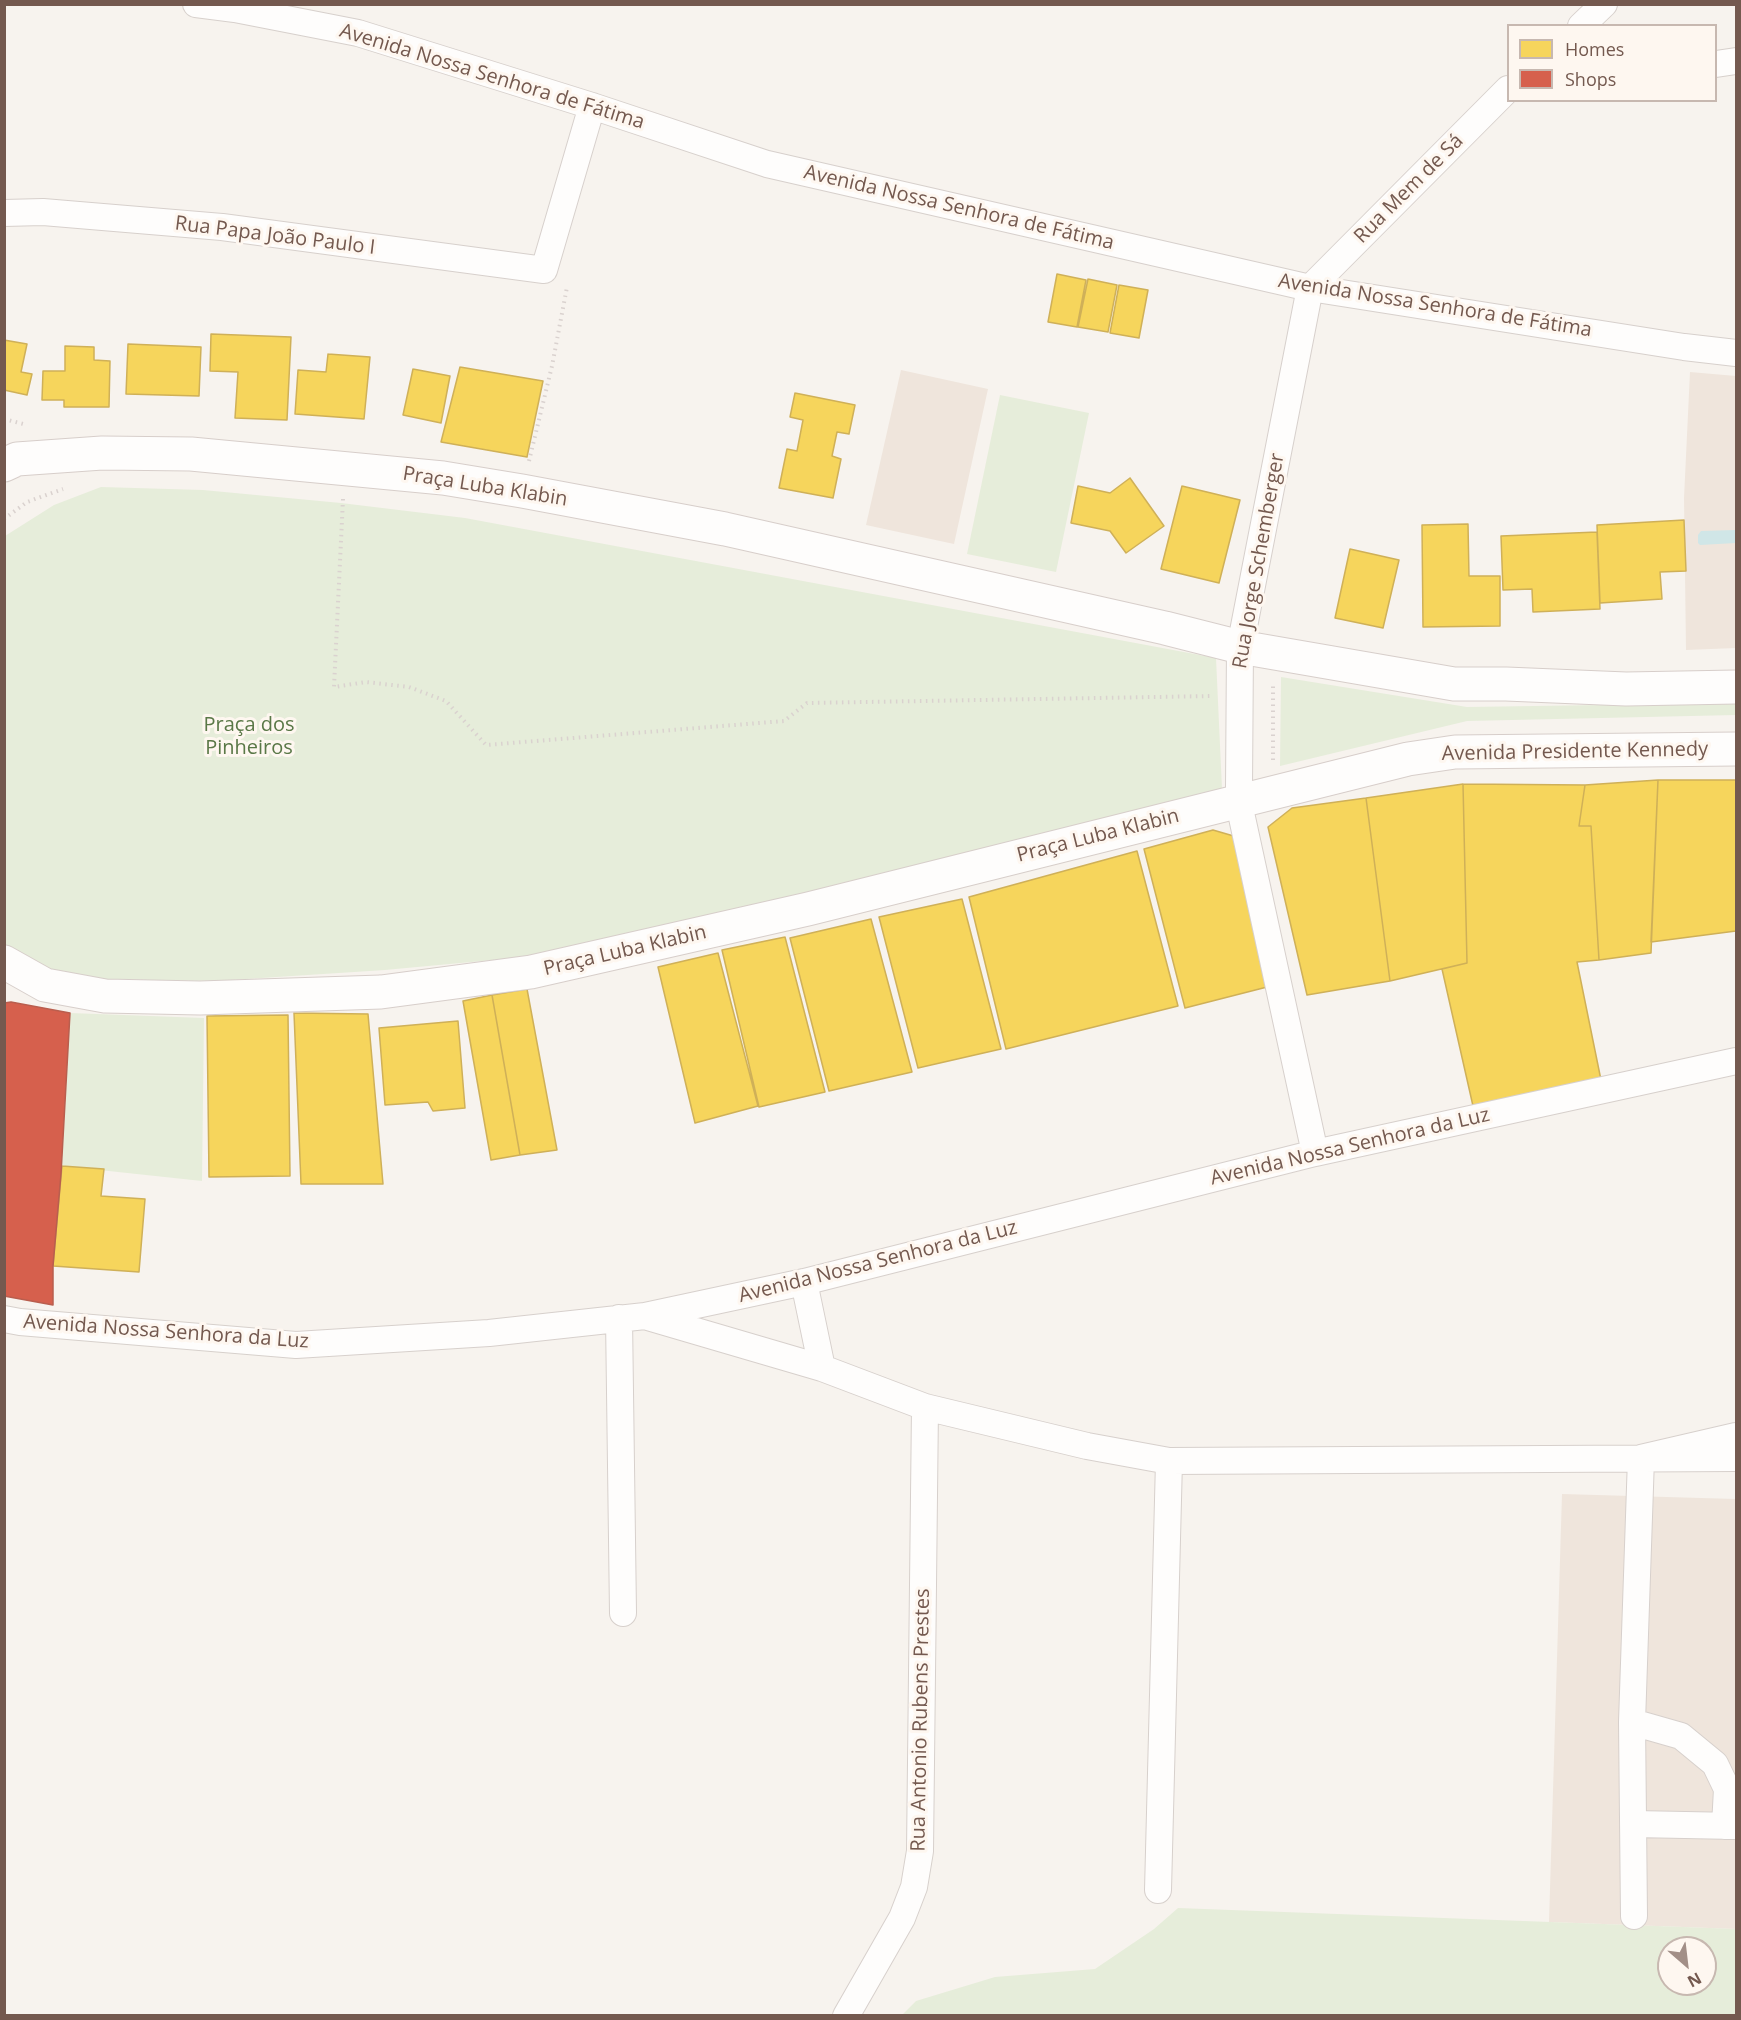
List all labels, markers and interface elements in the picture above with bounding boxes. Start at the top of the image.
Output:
street label: Avenida Nossa Senhora de Fátima [337,19,647,135]
legend [1507,24,1717,102]
text: Homes [1565,37,1624,61]
text: Shops [1565,67,1616,91]
street label: Rua Mem de Sá [1349,129,1469,249]
street label: Avenida Nossa Senhora de Fátima [802,161,1116,255]
street label: Rua Papa João Paulo I [173,212,377,260]
street label: Avenida Nossa Senhora de Fátima [1276,269,1594,343]
street label: Rua Jorge Schemberger [1228,451,1290,671]
street label: Praça Luba Klabin [401,462,569,512]
park label: Praça dos Pinheiros [203,713,295,760]
street label: Avenida Presidente Kennedy [1442,738,1708,766]
street label: Praça Luba Klabin [1014,804,1182,868]
street label: Praça Luba Klabin [541,921,709,981]
street label: Avenida Nossa Senhora da Luz [1208,1103,1492,1191]
street label: Avenida Nossa Senhora da Luz [736,1216,1020,1308]
street label: Avenida Nossa Senhora da Luz [22,1310,310,1354]
street label: Rua Antonio Rubens Prestes [907,1588,935,1852]
north arrow [1657,1936,1717,1996]
text: N [1684,1967,1705,1993]

